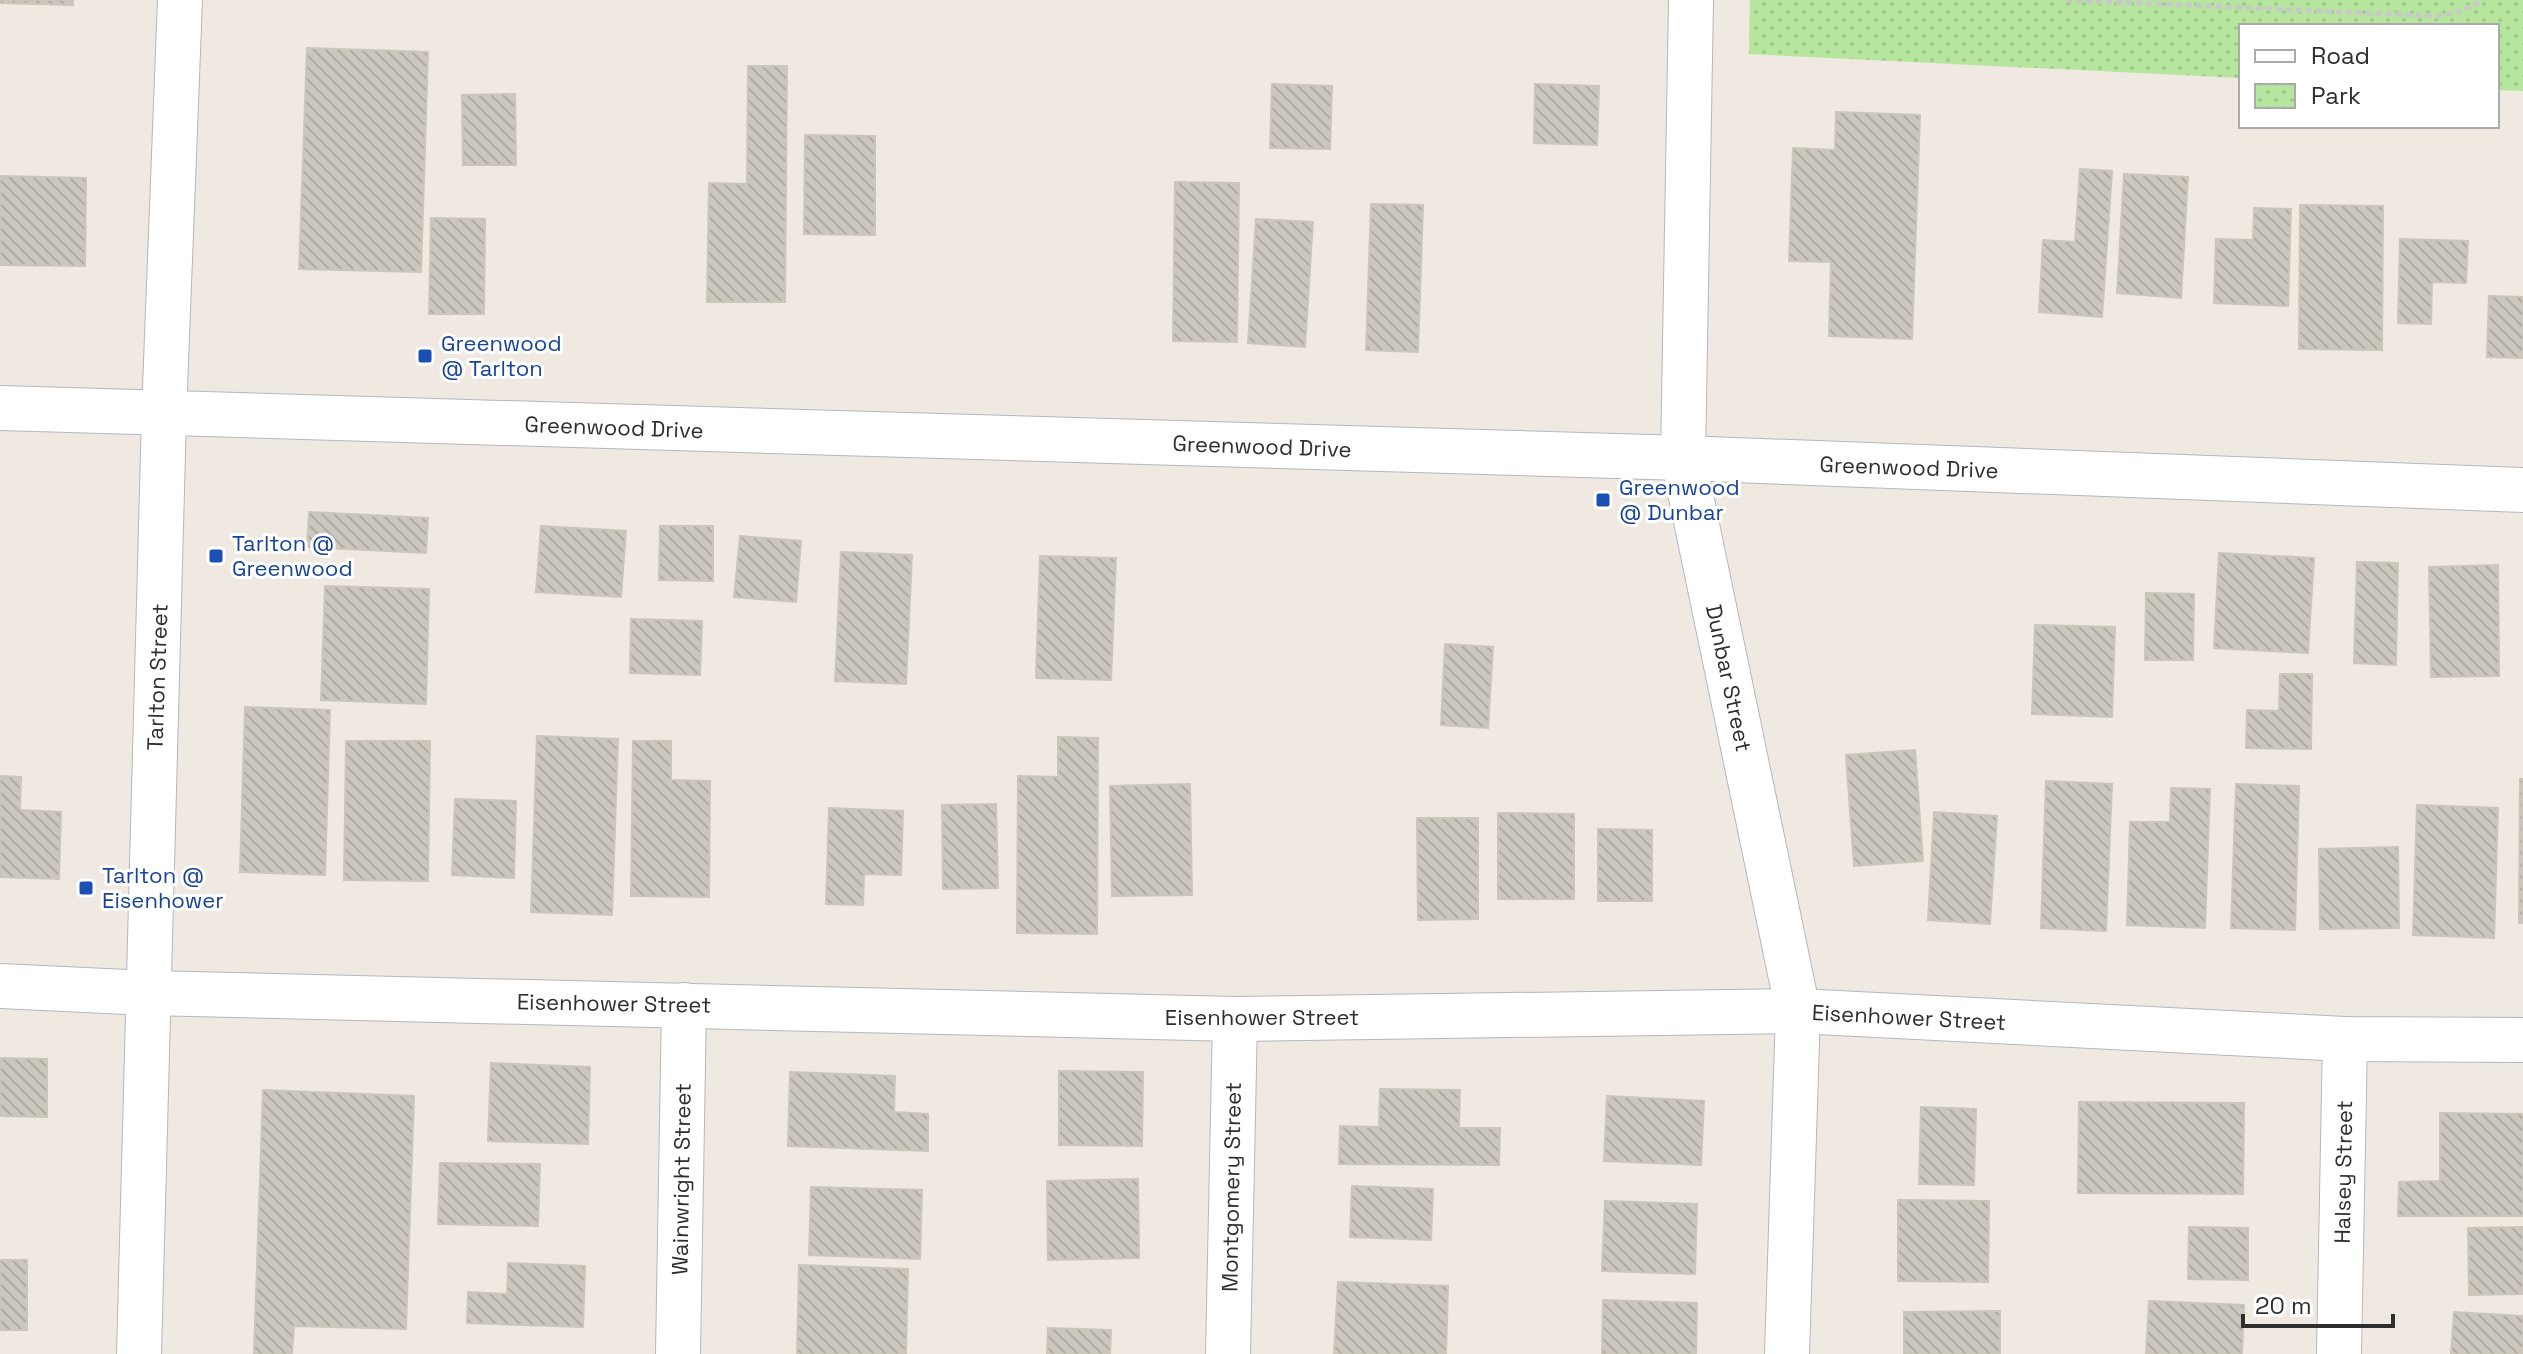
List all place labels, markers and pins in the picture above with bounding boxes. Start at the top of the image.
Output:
place label: Greenwood @ Tarlton [441,329,562,382]
marker: Greenwood @ Tarlton [416,347,434,365]
place label: Greenwood @ Dunbar [1619,473,1740,526]
marker: Greenwood @ Dunbar [1594,491,1612,509]
place label: Tarlton @ Greenwood [232,529,353,582]
marker: Tarlton @ Greenwood [207,547,225,565]
place label: Tarlton @ Eisenhower [102,861,223,914]
marker: Tarlton @ Eisenhower [77,879,95,897]

